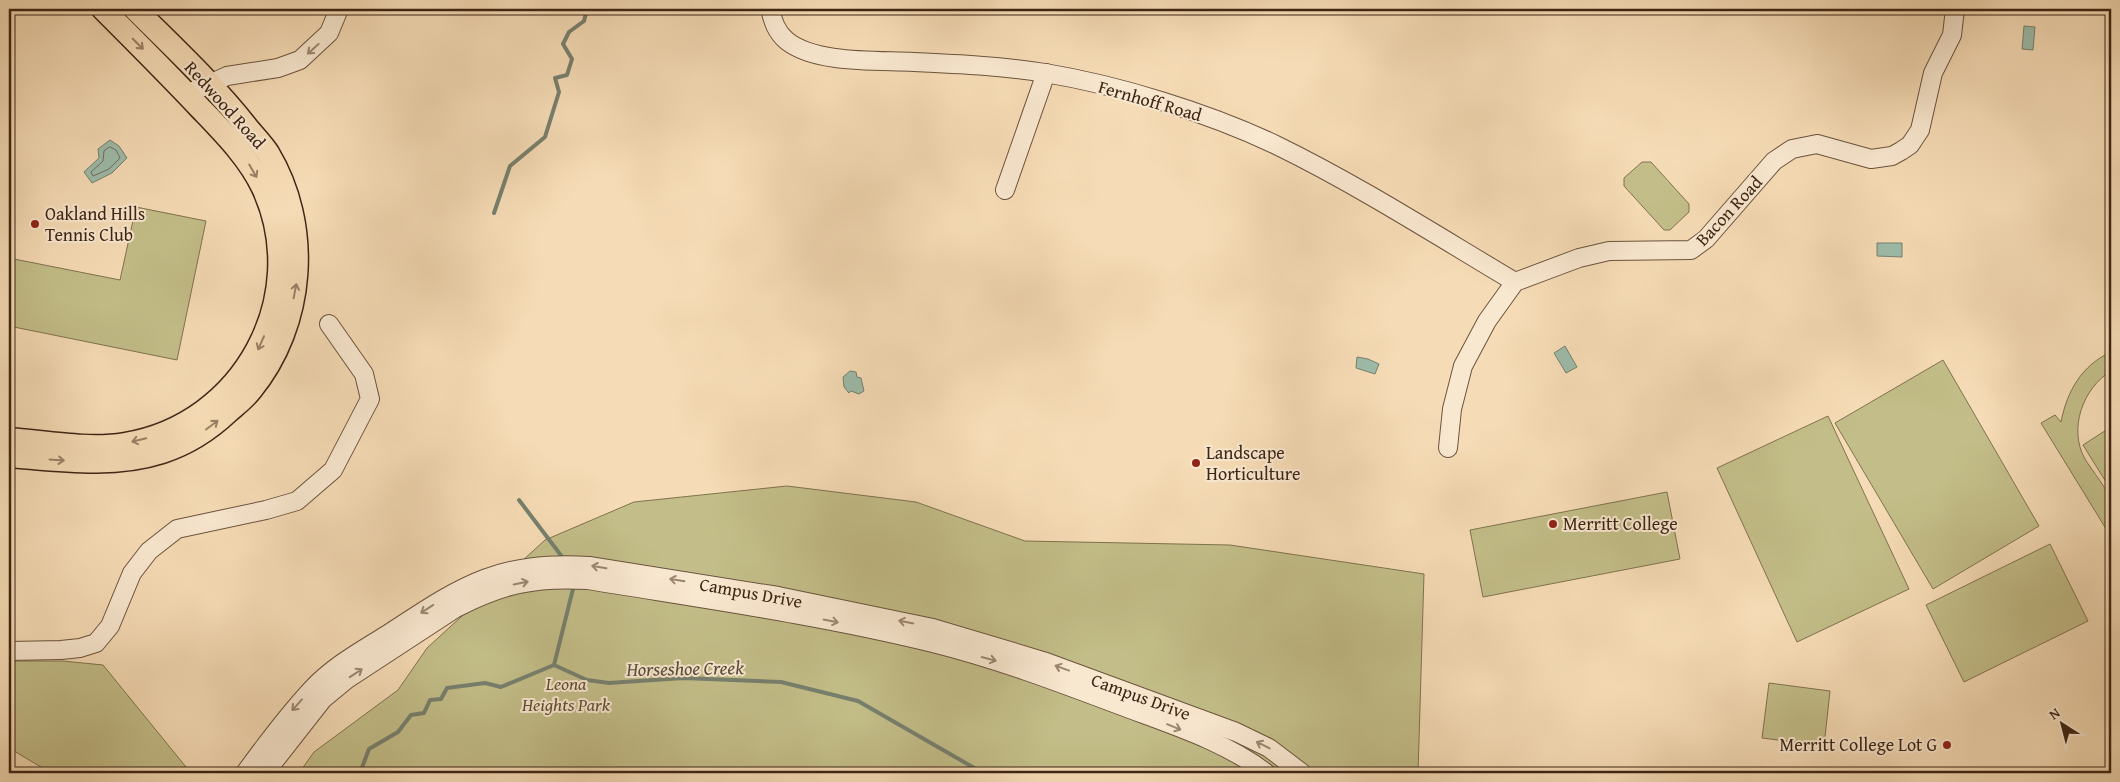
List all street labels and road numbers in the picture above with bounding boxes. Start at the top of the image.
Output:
street label: Redwood Road [178,55,273,155]
street label: Fernhoff Road [1095,73,1205,128]
street label: Bacon Road [1689,169,1769,252]
street label: Campus Drive [698,570,805,615]
street label: Campus Drive [1088,666,1195,727]

